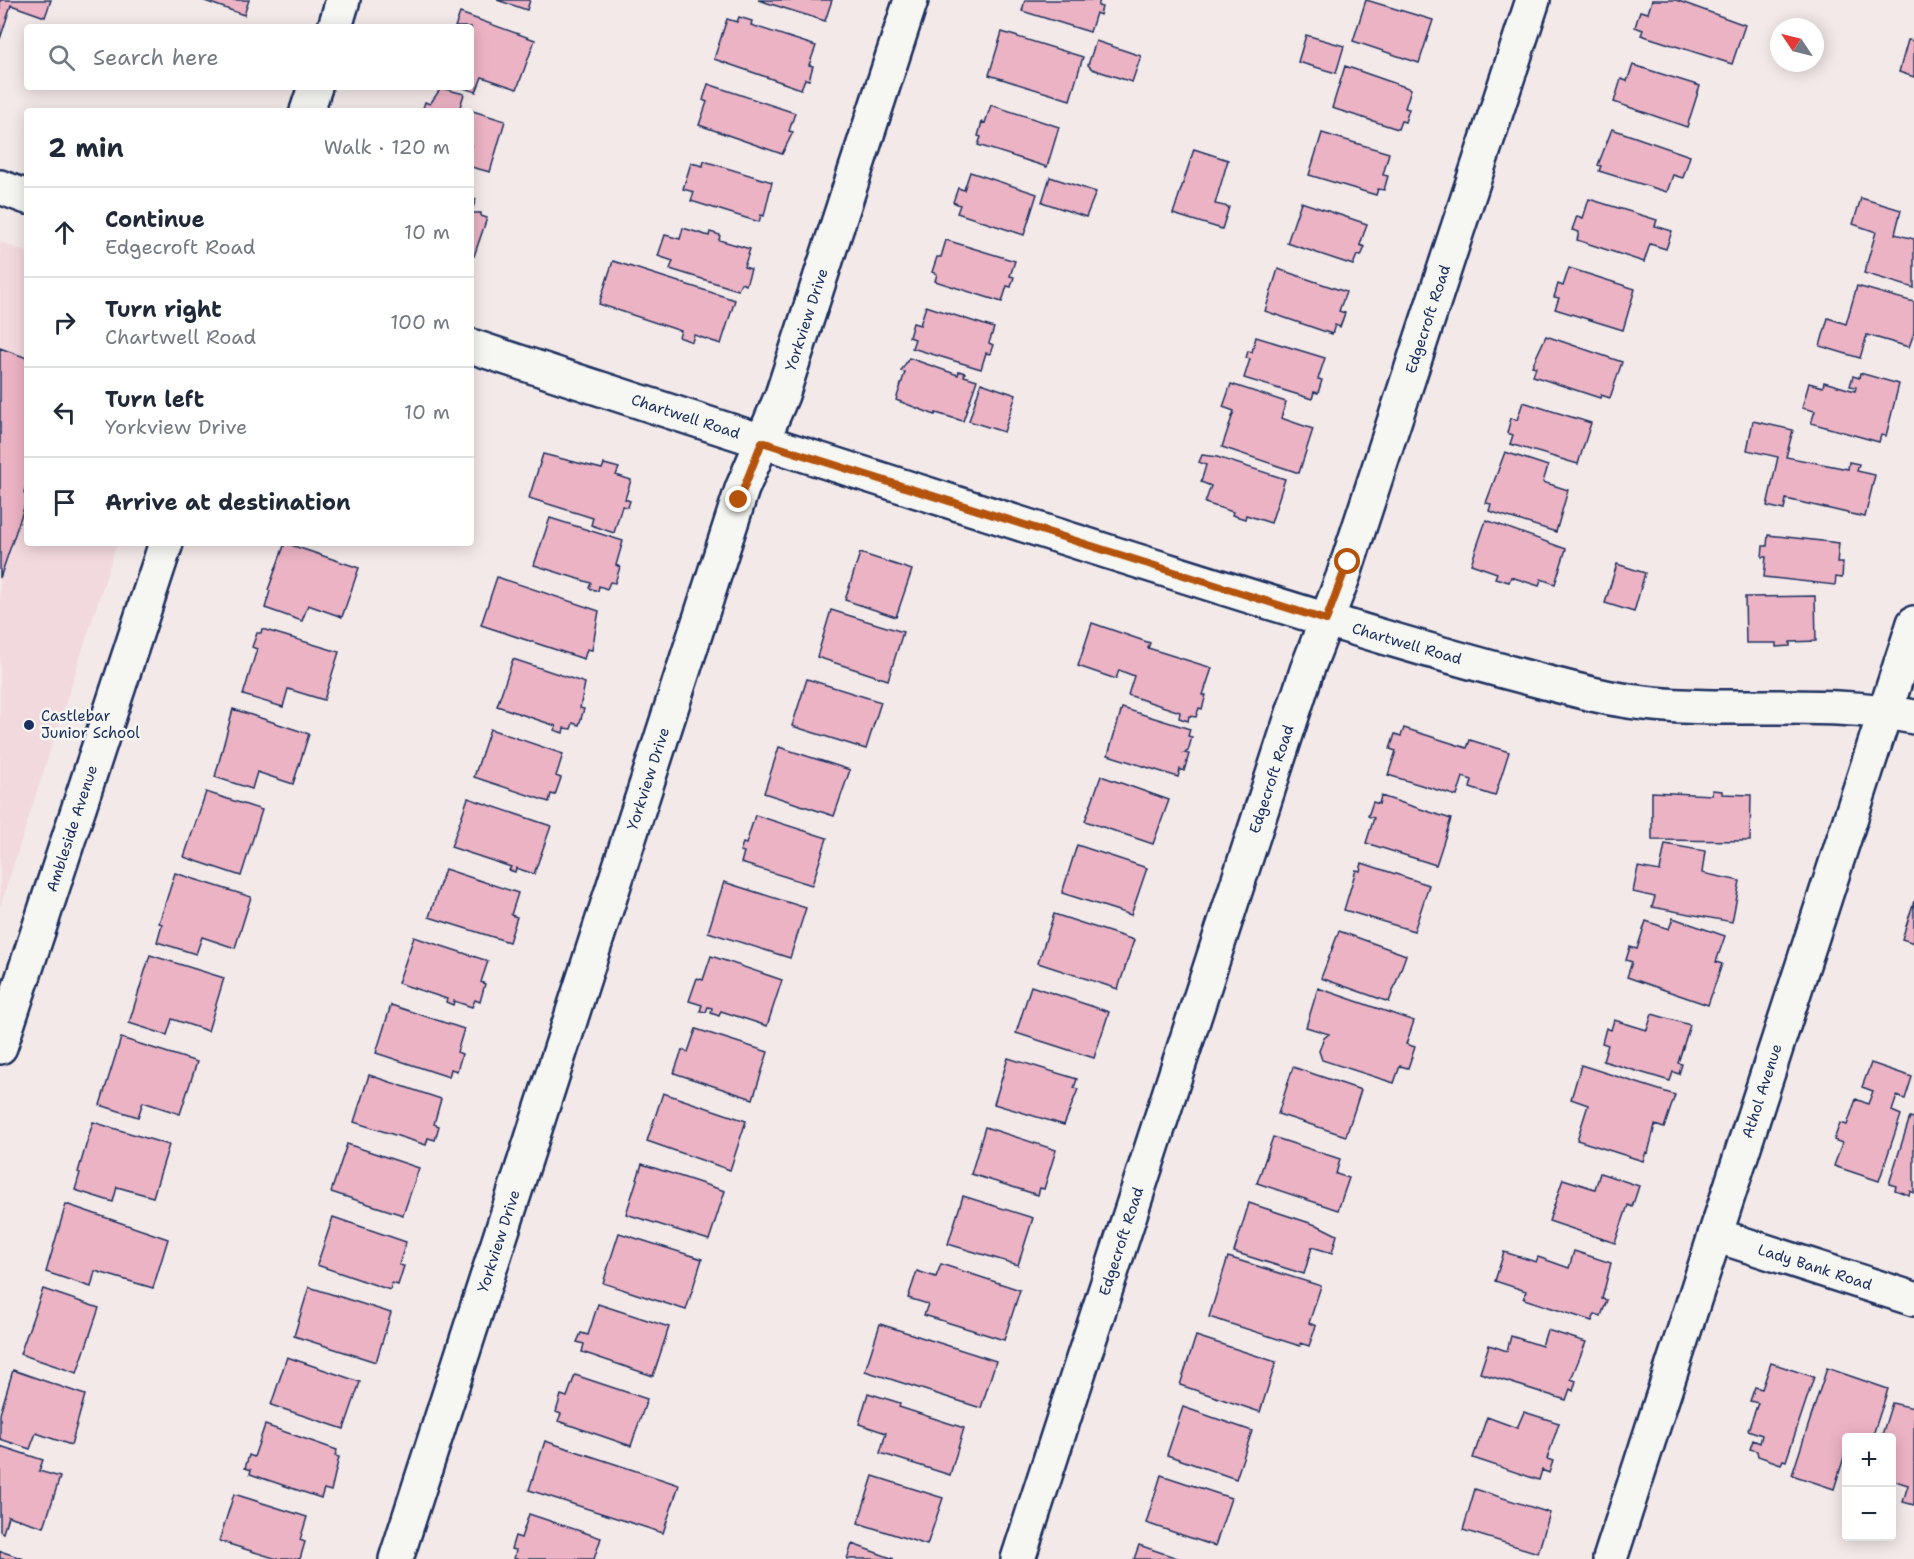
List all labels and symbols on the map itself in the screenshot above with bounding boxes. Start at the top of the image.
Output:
north arrow [1770,18,1824,72]
street label: Edgecroft Road [1401,262,1455,376]
street label: Yorkview Drive [781,266,833,374]
street label: Chartwell Road [629,390,743,444]
route end [725,486,751,512]
route start [1334,548,1360,574]
street label: Chartwell Road [1349,618,1464,669]
place label: Castlebar Junior School [41,706,140,743]
marker: Castlebar Junior School [22,718,36,732]
street label: Edgecroft Road [1245,722,1299,836]
street label: Yorkview Drive [622,725,674,833]
street label: Ambleside Avenue [42,763,102,895]
street label: Athol Avenue [1737,1041,1787,1141]
street label: Edgecroft Road [1094,1184,1148,1298]
street label: Yorkview Drive [473,1187,525,1295]
street label: Lady Bank Road [1755,1239,1875,1295]

